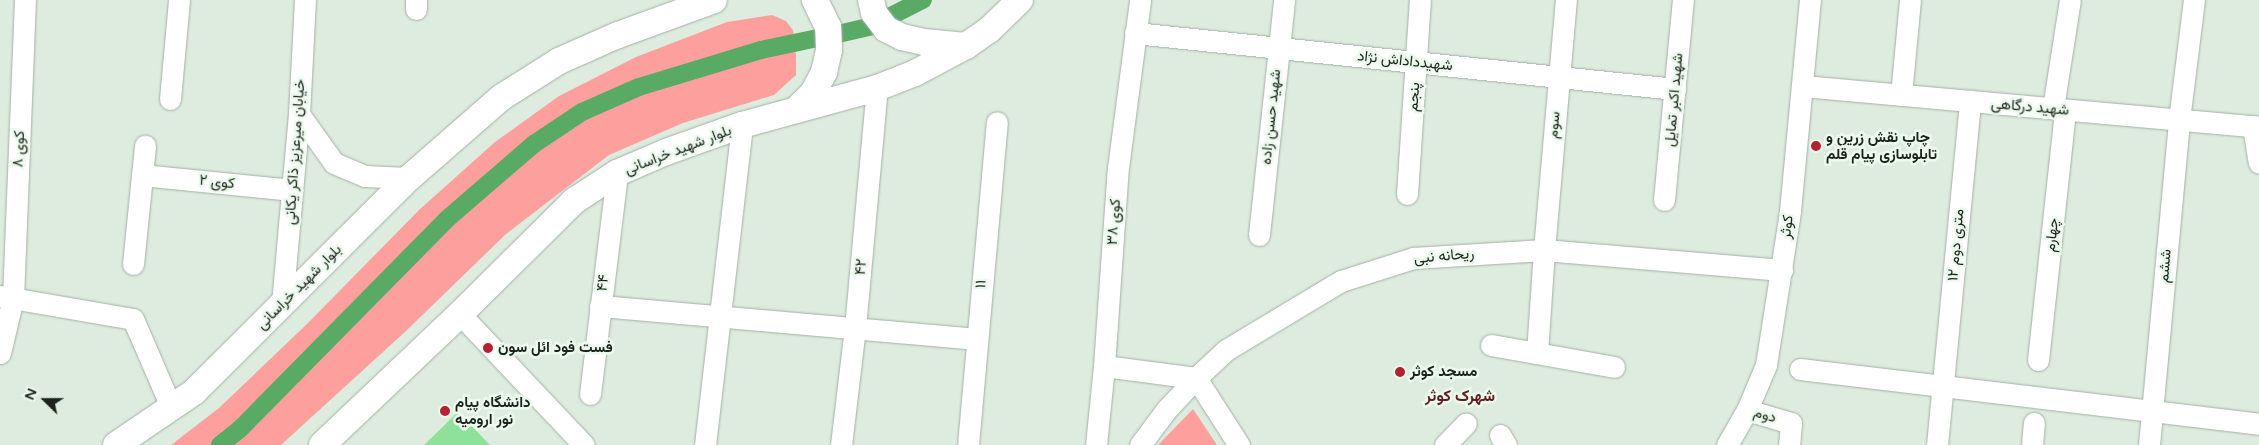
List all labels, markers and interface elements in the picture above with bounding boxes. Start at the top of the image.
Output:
street label: شهیدداداش نژاد [1356,47,1454,75]
street label: شهید اکبر تمایل [1661,52,1687,148]
street label: شهید حسن زاده [1257,68,1285,166]
street label: خیابان میرعزیز ذاکر یکانی [281,78,309,226]
street label: پنجم [1404,82,1424,112]
street label: شهید درگاهی [1990,95,2070,119]
street label: سوم [1544,111,1564,139]
street label: بلوار شهید خراسانی [622,121,734,179]
place label: چاپ نقش زرین و تابلوسازی پیام قلم [1826,128,1937,163]
street label: کوی ۸ [9,130,29,168]
marker: چاپ نقش زرین و تابلوسازی پیام قلم [1810,140,1822,152]
street label: کوی ۲ [198,171,236,193]
street label: کوی ۳۸ [1103,198,1125,246]
street label: ۱۲ متری دوم [1944,208,1968,282]
street label: کوثر [1777,214,1797,240]
street label: چهارم [2041,217,2063,253]
street label: بلوار شهید خراسانی [253,241,345,333]
street label: ریحانه نبی [1413,244,1475,268]
street label: ششم [2155,248,2175,284]
street label: ۴۲ [851,258,871,276]
street label: ۴۴ [593,273,613,293]
street label: ۱۱ [972,279,990,289]
place label: فست فود ائل سون [498,339,613,357]
marker: فست فود ائل سون [482,342,494,354]
place label: مسجد کوثر [1410,363,1477,381]
marker: مسجد کوثر [1394,366,1406,378]
north arrow [20,375,70,425]
text: N [21,386,41,403]
district label: شهرک کوثر [1425,386,1495,406]
place label: دانشگاه پیام نور ارومیه [455,393,531,428]
street label: دوم [1752,403,1778,427]
marker: دانشگاه پیام نور ارومیه [439,405,451,417]

